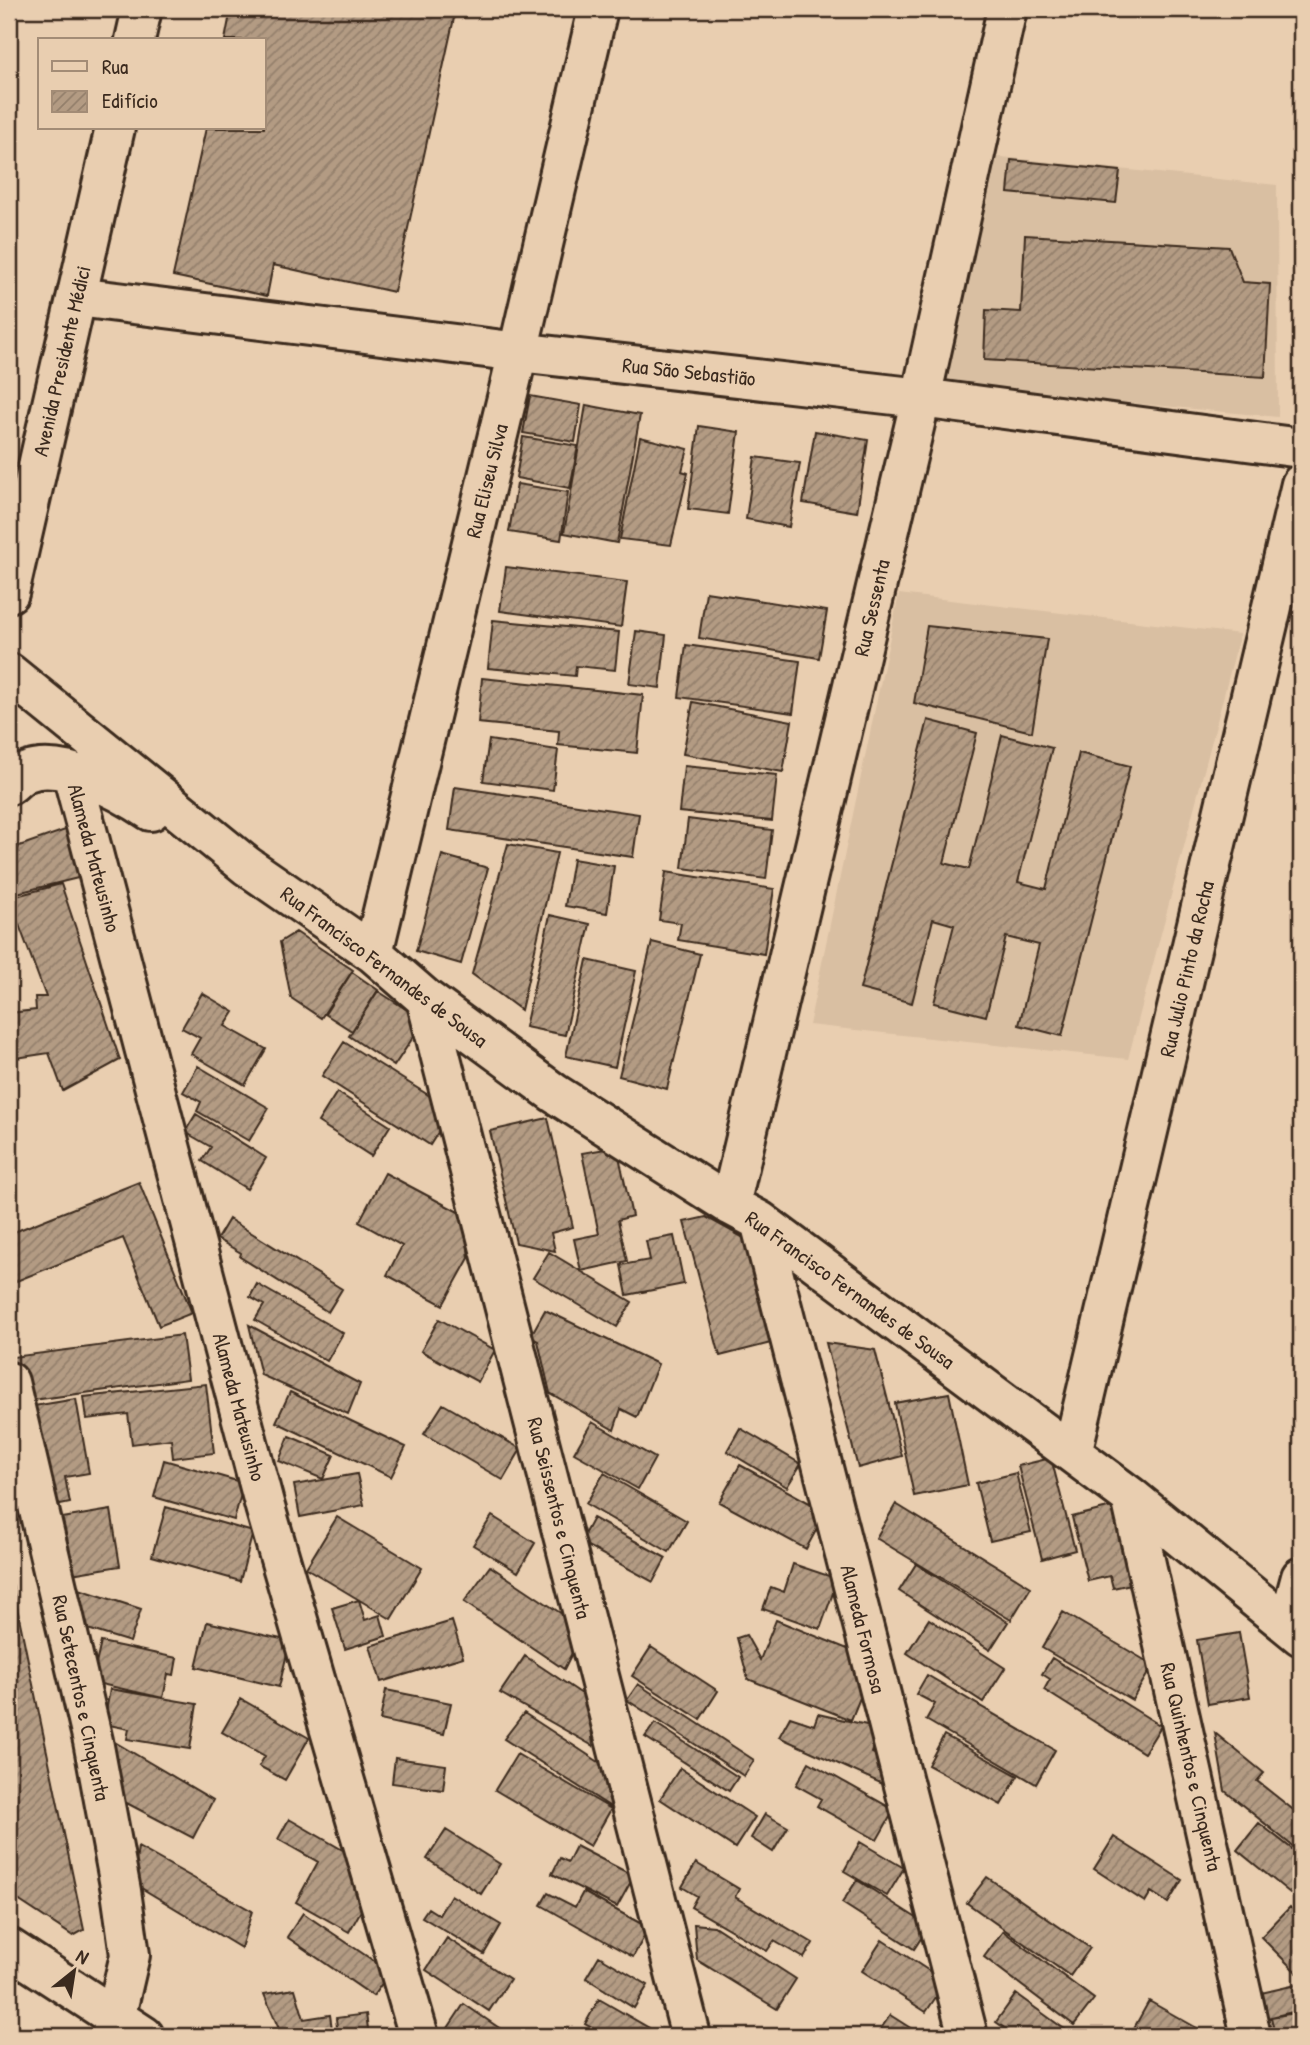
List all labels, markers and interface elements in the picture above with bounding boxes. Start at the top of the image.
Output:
legend [38,38,266,130]
text: Rua [102,52,128,81]
text: Edifício [102,86,158,115]
street label: Avenida Presidente Médici [25,263,98,459]
street label: Rua São Sebastião [621,350,757,393]
street label: Rua Eliseu Silva [458,421,515,541]
street label: Rua Sessenta [846,557,897,659]
street label: Alameda Mateusinho [61,781,128,935]
street label: Rua Julio Pinto da Rocha [1152,878,1221,1060]
street label: Rua Francisco Fernandes de Sousa [275,879,494,1054]
street label: Rua Francisco Fernandes de Sousa [740,1204,961,1375]
street label: Alameda Mateusinho [206,1330,273,1484]
street label: Rua Seissentos e Cinquenta [520,1414,599,1622]
street label: Alameda Formosa [834,1562,893,1696]
street label: Rua Setecentos e Cinquenta [46,1592,117,1803]
street label: Rua Quinhentos e Cinquenta [1153,1660,1230,1874]
north arrow [38,1937,108,2007]
text: N [72,1942,93,1970]

